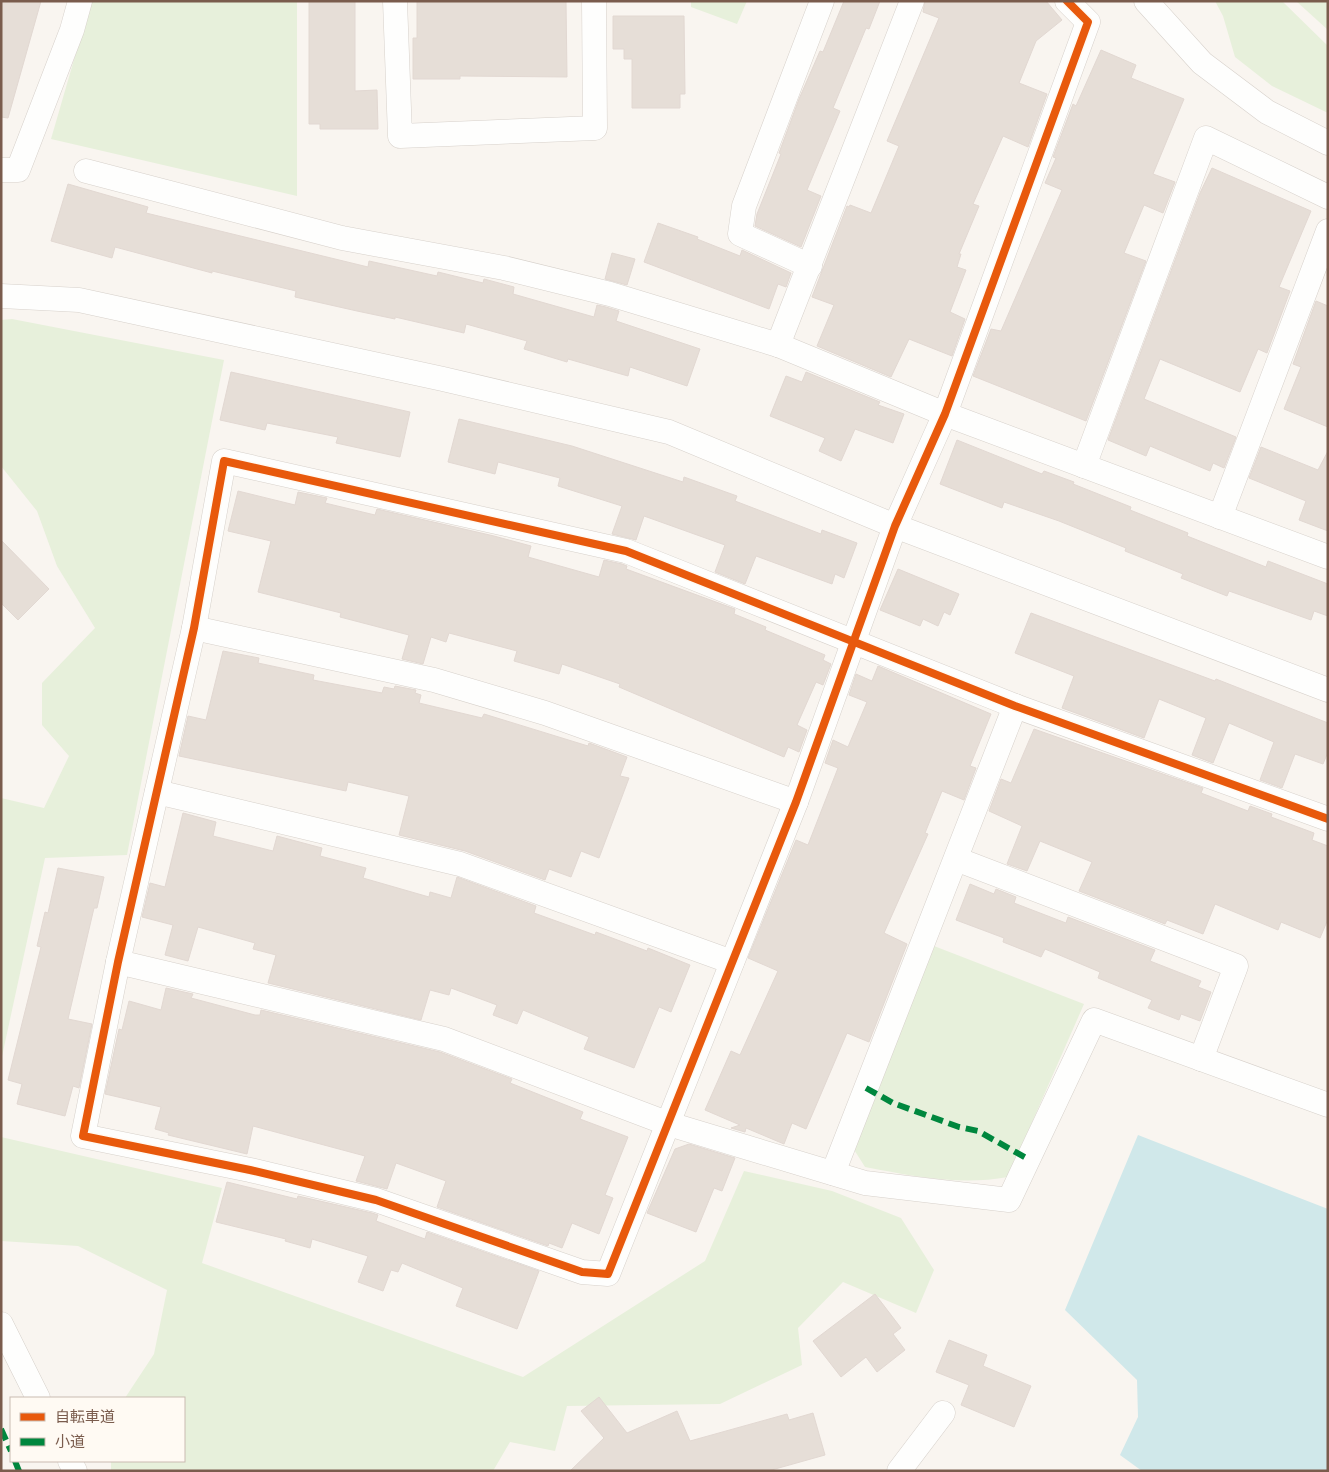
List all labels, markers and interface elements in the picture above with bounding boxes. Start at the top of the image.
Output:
legend [10,1397,185,1462]
text: 自転車道 [55,1406,115,1428]
text: 小道 [55,1431,85,1453]

